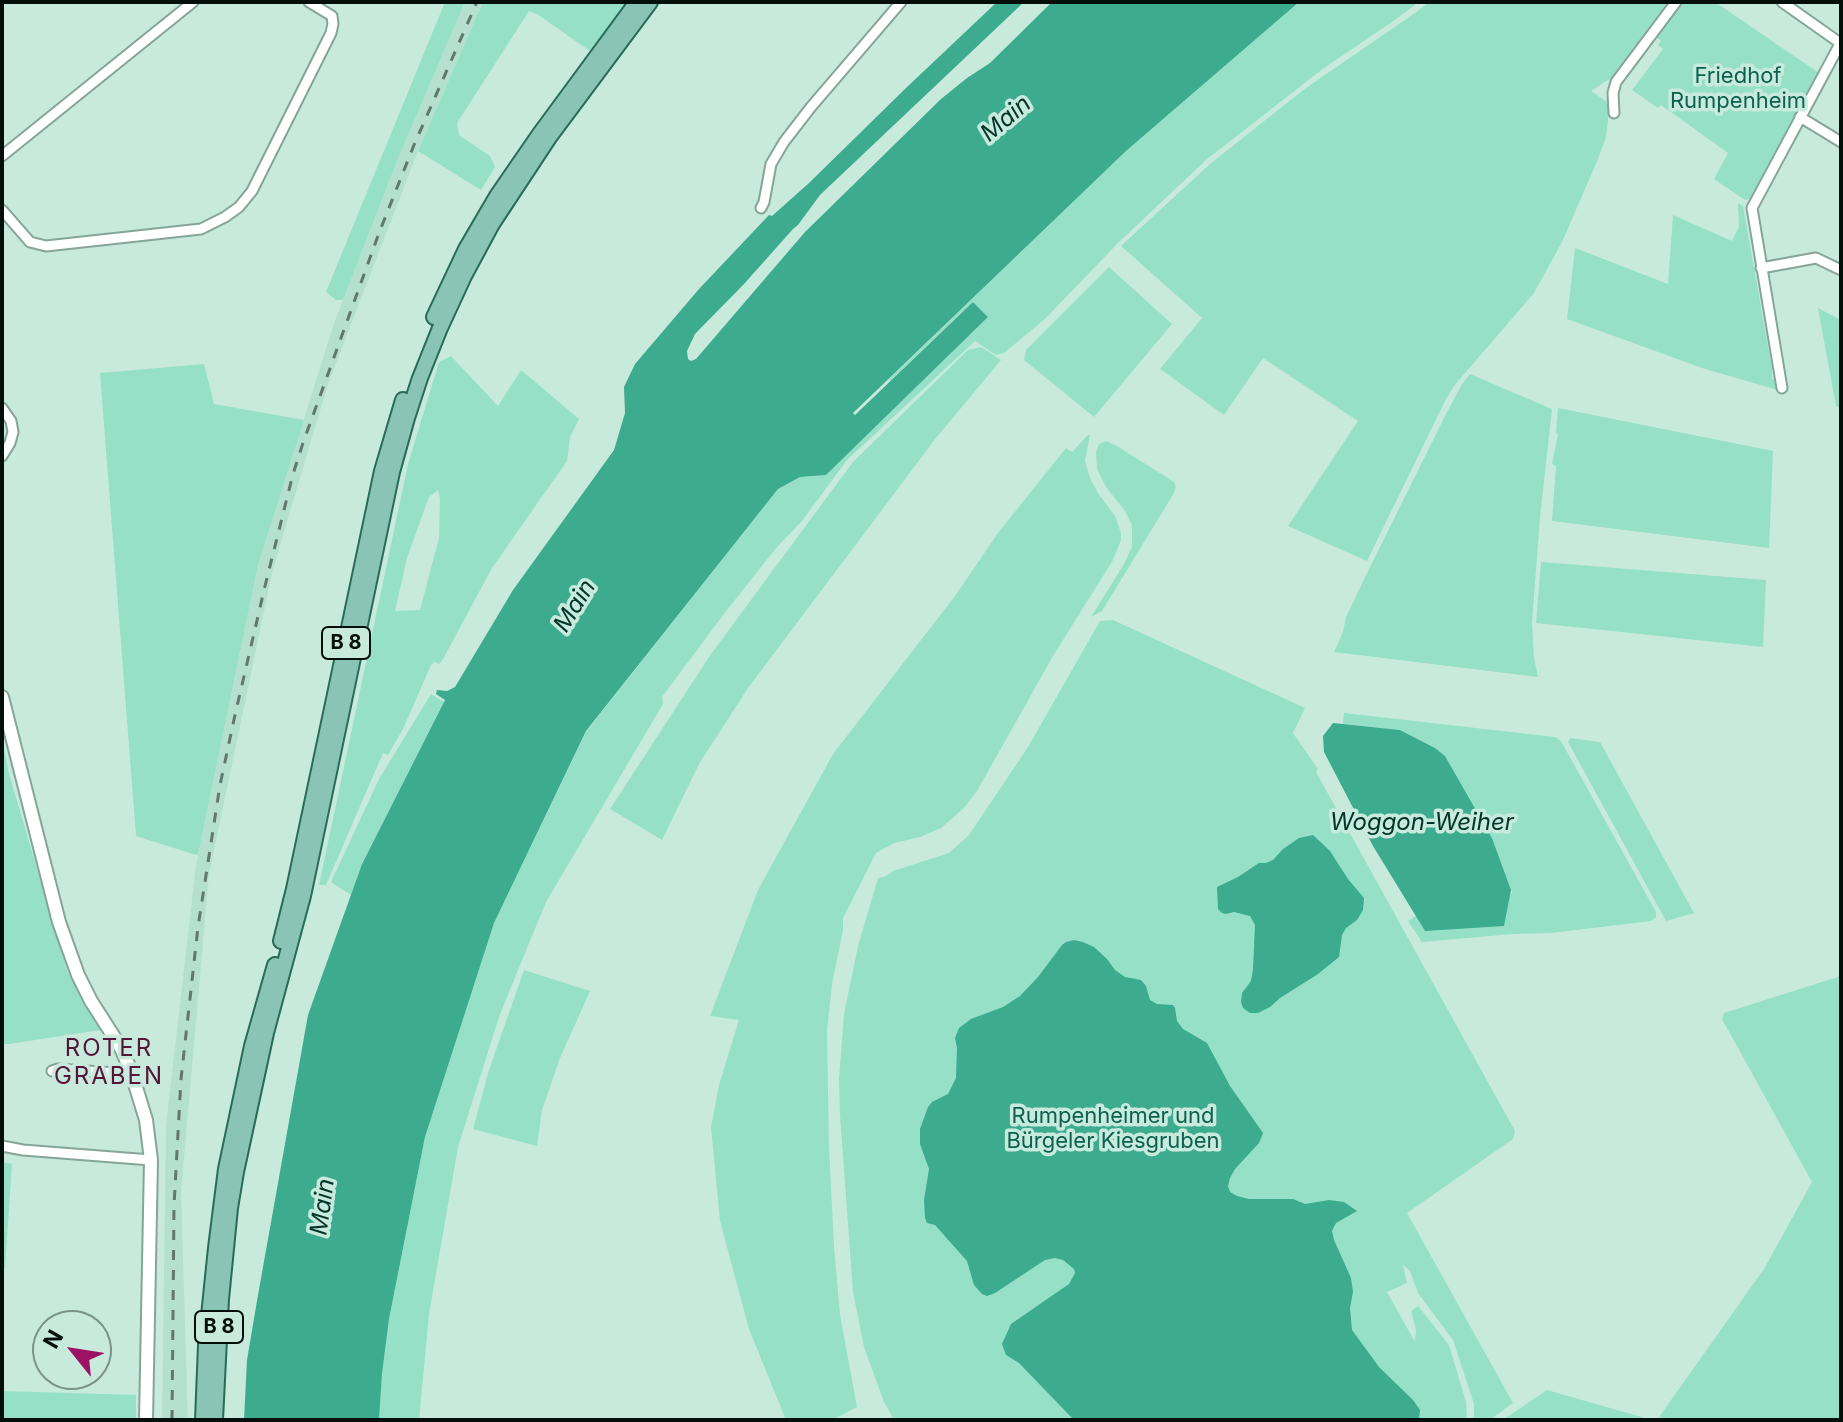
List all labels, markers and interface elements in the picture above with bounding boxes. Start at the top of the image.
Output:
park label: Friedhof Rumpenheim [1670,63,1806,114]
water label: Main [975,90,1037,148]
water label: Main [548,574,602,638]
road number: B 8 [322,627,370,659]
water label: Woggon-Weiher [1330,809,1514,837]
district label: ROTER GRABEN [54,1035,164,1091]
park label: Rumpenheimer und Bürgeler Kiesgruben [1006,1103,1220,1154]
water label: Main [305,1177,341,1237]
north arrow [32,1310,112,1390]
road number: B 8 [195,1311,243,1343]
text: N [37,1325,68,1353]

